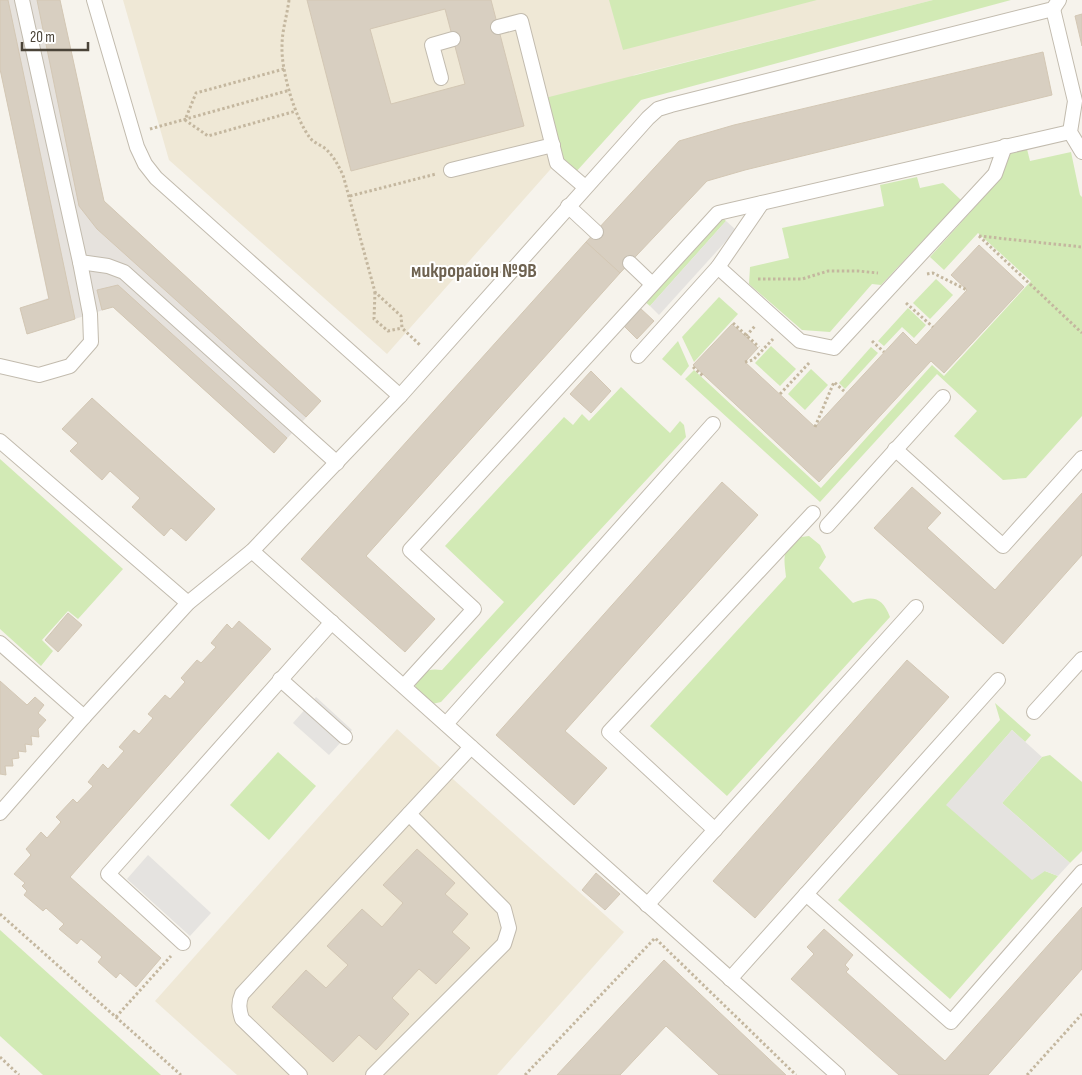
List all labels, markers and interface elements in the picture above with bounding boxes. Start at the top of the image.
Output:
scale bar [22,20,89,52]
text: 20 m [30,28,55,47]
district label: микрорайон №9В [411,259,537,283]

